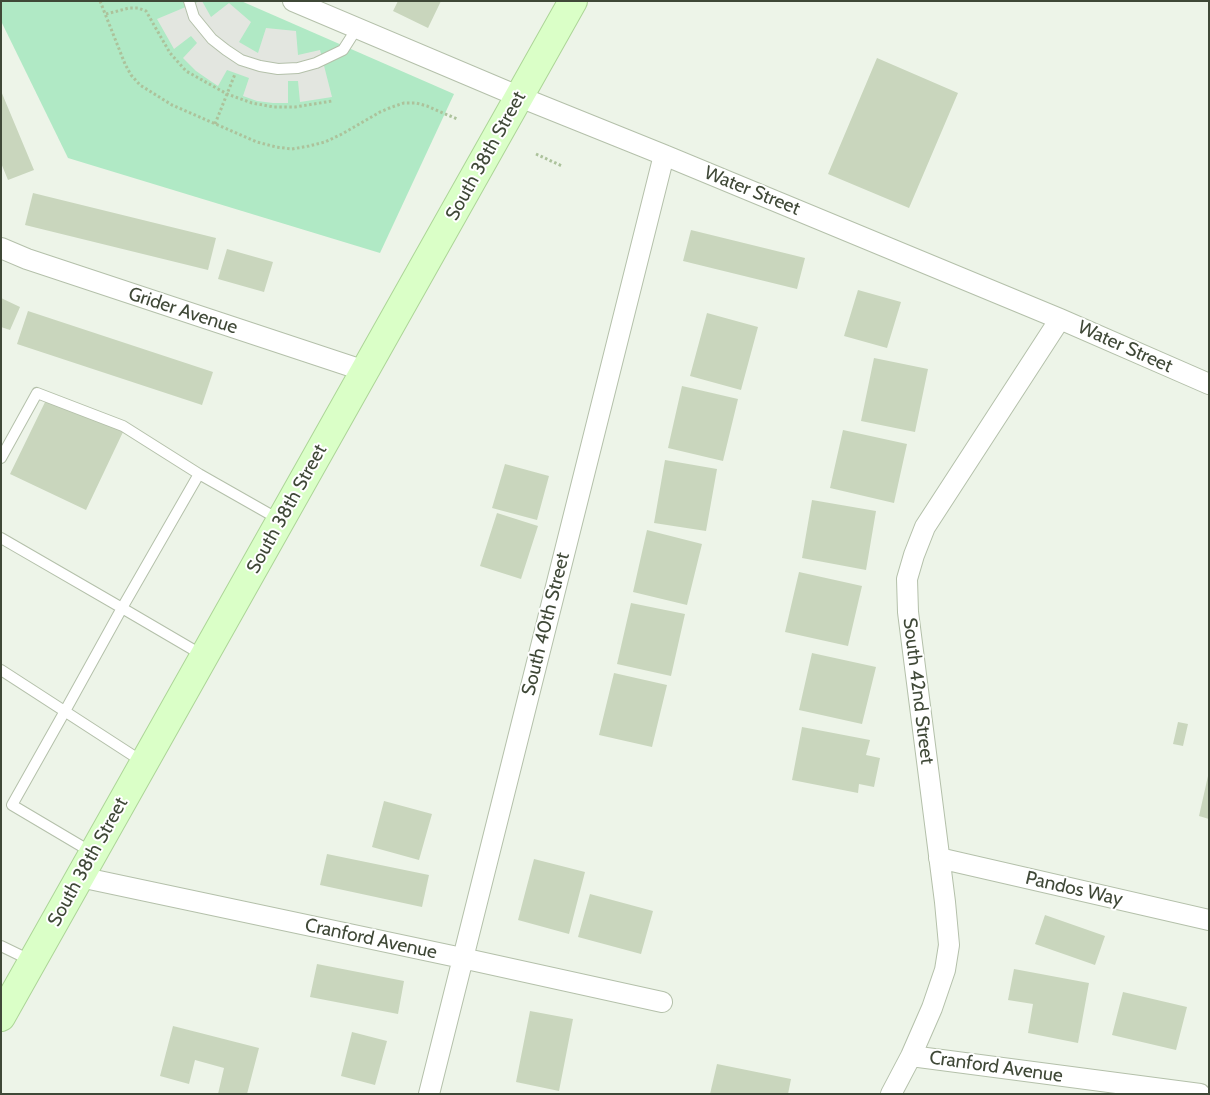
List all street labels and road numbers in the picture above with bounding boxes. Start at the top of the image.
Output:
street label: South 38th Street [441,87,531,225]
street label: Water Street [701,161,803,221]
street label: Grider Avenue [126,283,240,339]
street label: Water Street [1074,316,1176,378]
street label: South 38th Street [242,440,332,578]
street label: South 40th Street [517,550,575,698]
street label: South 42nd Street [898,616,938,766]
street label: South 38th Street [43,793,133,931]
street label: Pandos Way [1023,867,1125,911]
street label: Cranford Avenue [303,914,439,964]
street label: Cranford Avenue [928,1046,1064,1088]

